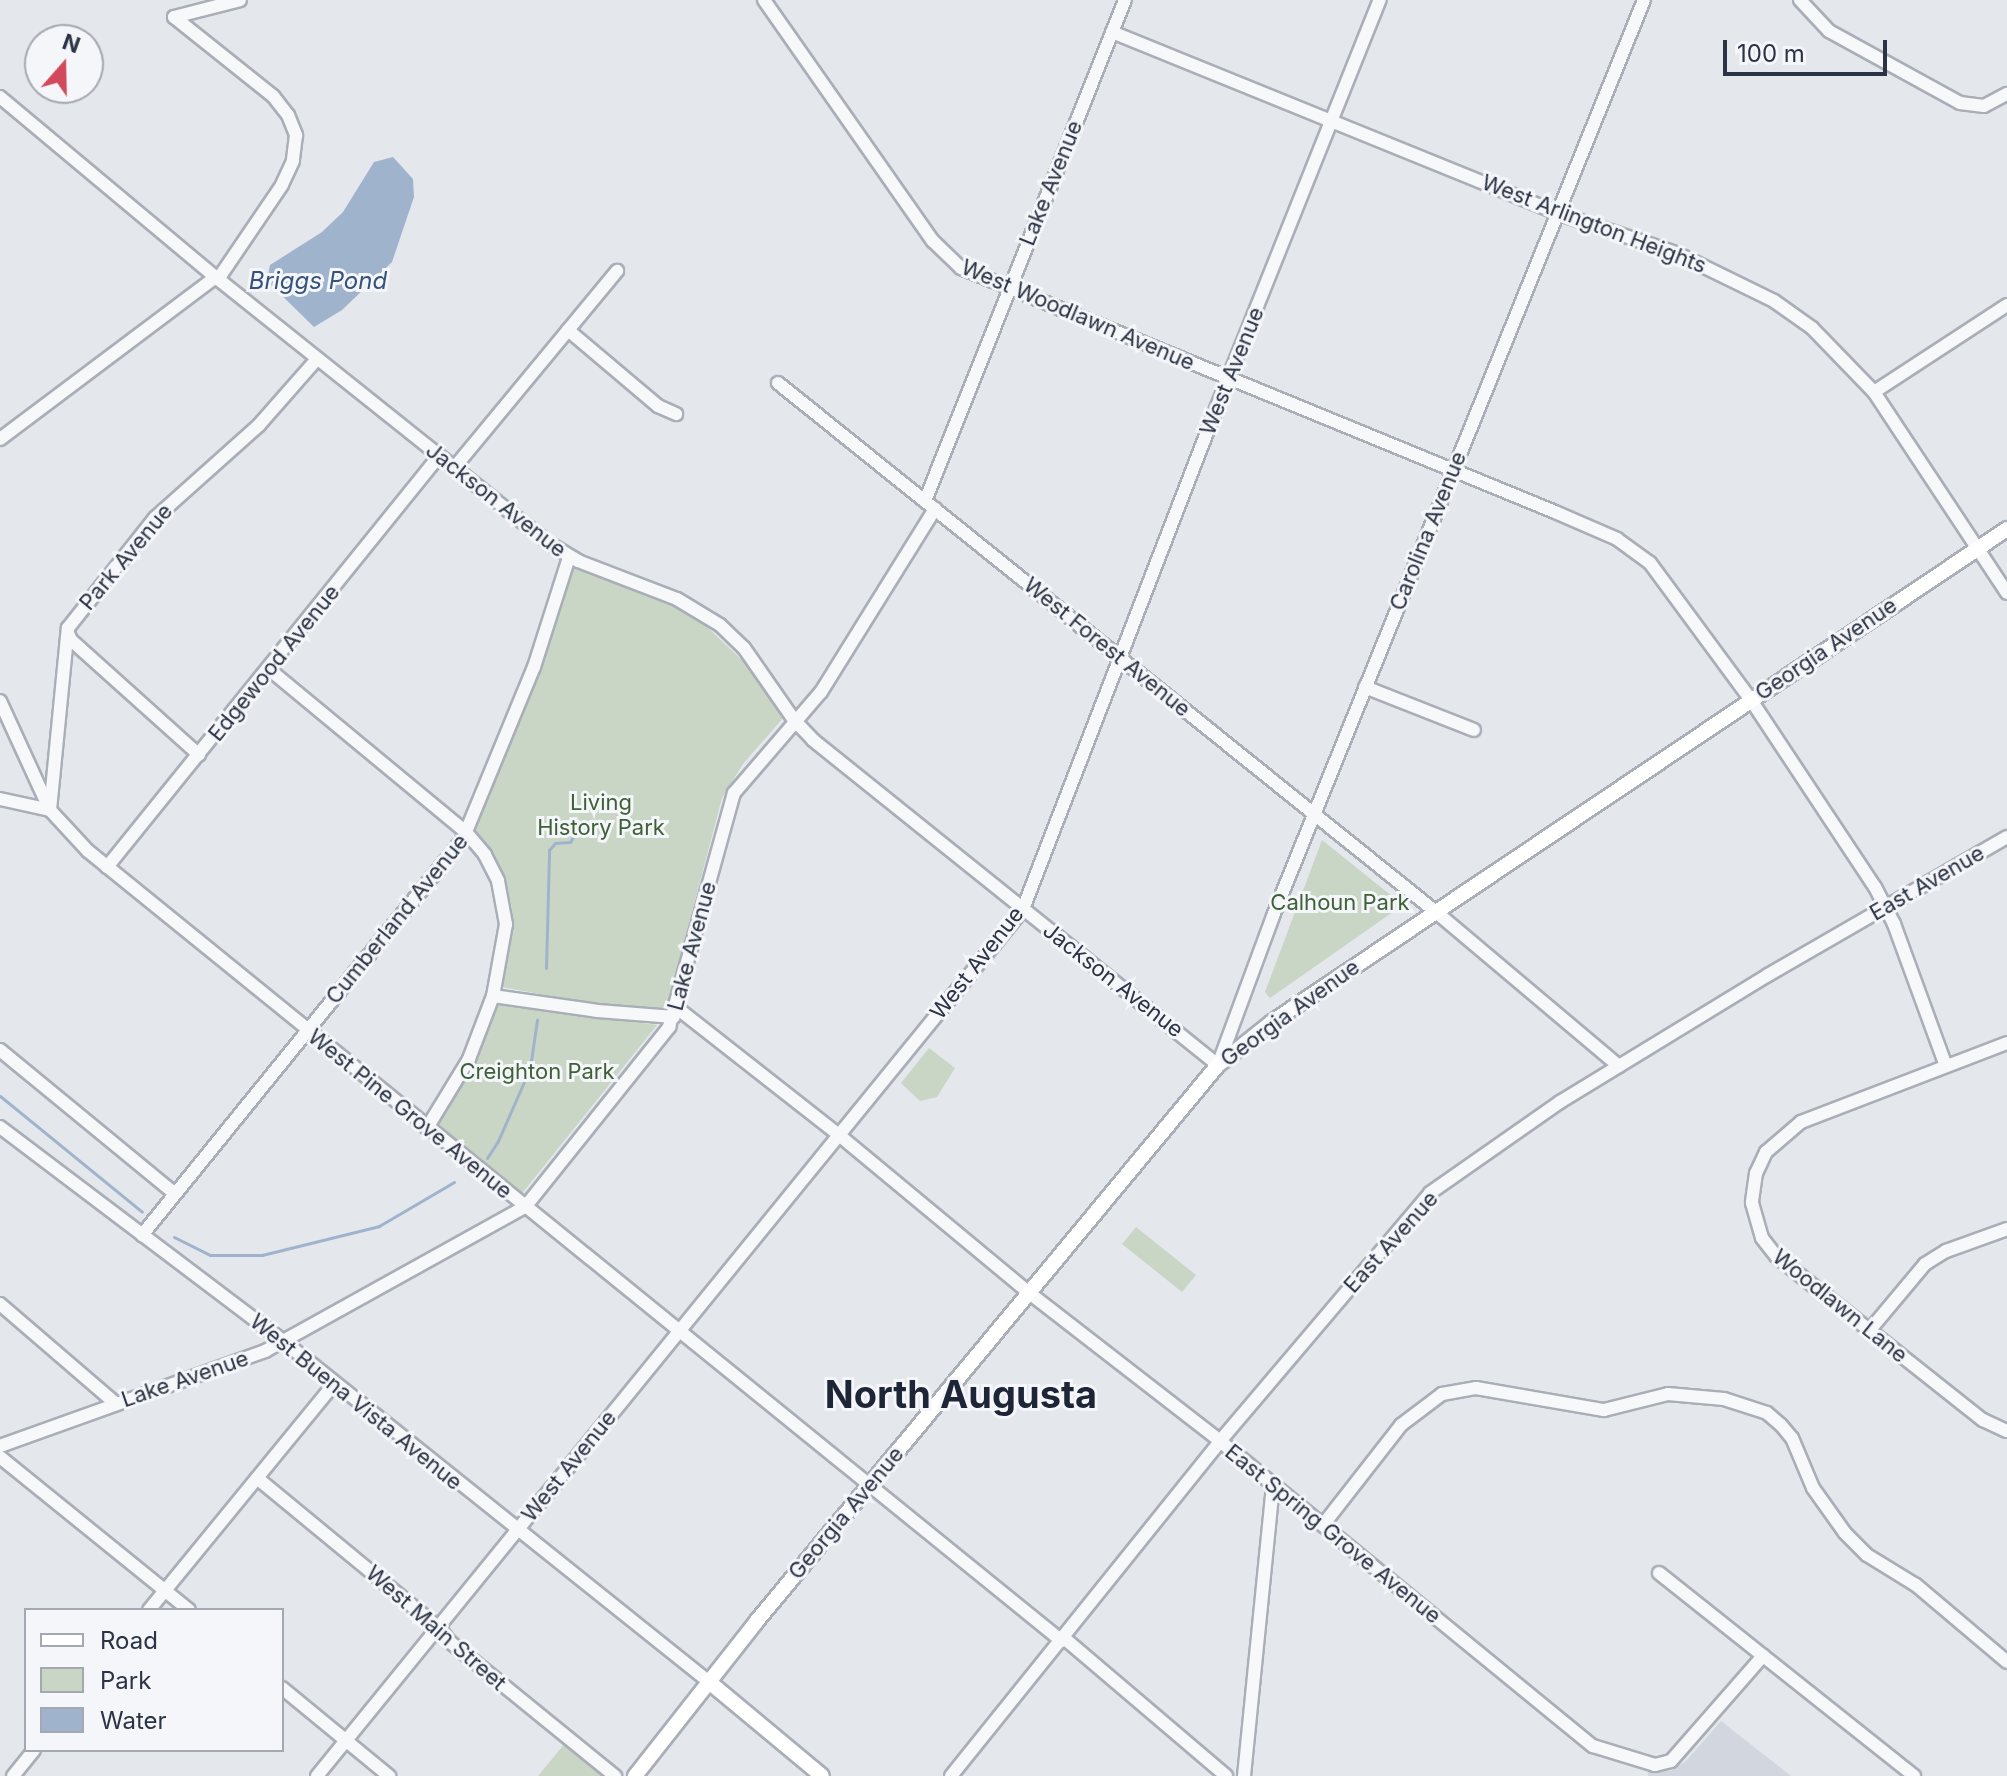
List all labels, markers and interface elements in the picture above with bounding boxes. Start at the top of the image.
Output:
north arrow [24,24,104,104]
scale bar [1727,24,1891,74]
text: N [59,28,84,58]
text: 100 m [1737,39,1805,68]
street label: Lake Avenue [1014,117,1088,249]
street label: West Arlington Heights [1478,169,1710,279]
street label: West Woodlawn Avenue [957,254,1199,376]
water label: Briggs Pond [249,267,387,295]
street label: West Avenue [1194,303,1270,439]
street label: Jackson Avenue [421,437,571,563]
street label: Carolina Avenue [1384,448,1472,614]
street label: Park Avenue [74,499,178,615]
street label: West Forest Avenue [1018,572,1196,722]
street label: Edgewood Avenue [203,579,345,747]
street label: Georgia Avenue [1750,592,1902,706]
park label: Living History Park [537,789,665,840]
street label: Cumberland Avenue [320,829,474,1009]
street label: East Avenue [1865,840,1989,926]
street label: Lake Avenue [662,879,722,1013]
park label: Calhoun Park [1270,890,1410,916]
street label: West Avenue [925,901,1029,1025]
street label: Jackson Avenue [1038,917,1188,1043]
street label: Georgia Avenue [1216,954,1364,1072]
street label: West Pine Grove Avenue [303,1023,517,1205]
park label: Creighton Park [459,1059,615,1085]
street label: East Avenue [1338,1186,1444,1298]
street label: Woodlawn Lane [1767,1244,1913,1368]
street label: West Buena Vista Avenue [245,1308,467,1496]
street label: Lake Avenue [118,1345,252,1413]
district label: North Augusta [825,1372,1097,1418]
street label: West Avenue [516,1405,622,1527]
street label: East Spring Grove Avenue [1220,1439,1446,1629]
street label: Georgia Avenue [783,1441,909,1585]
street label: West Main Street [360,1560,512,1696]
legend [24,1608,284,1752]
text: Road [100,1626,158,1655]
text: Park [100,1666,151,1695]
text: Water [100,1706,167,1735]

